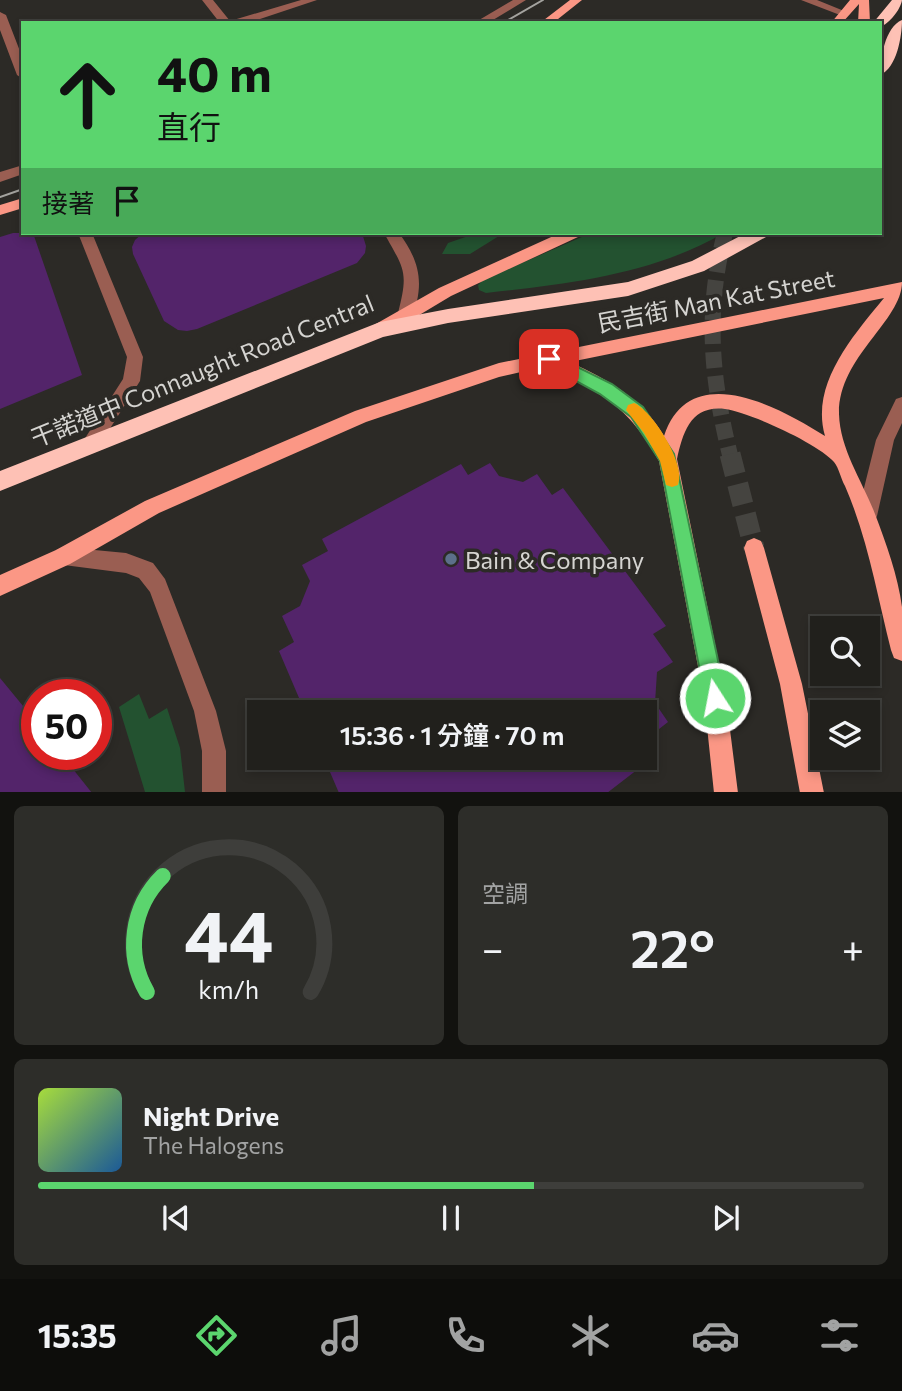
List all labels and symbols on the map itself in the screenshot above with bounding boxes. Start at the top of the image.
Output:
street label: 民吉街 Man Kat Street [595,263,837,337]
street label: 干諾道中 Connaught Road Central [26,288,378,452]
pin [519,329,579,389]
place label: Bain & Company [465,545,644,574]
marker: Bain & Company [443,551,459,567]
position arrow [678,661,752,735]
speed limit sign: 50 [21,679,112,770]

